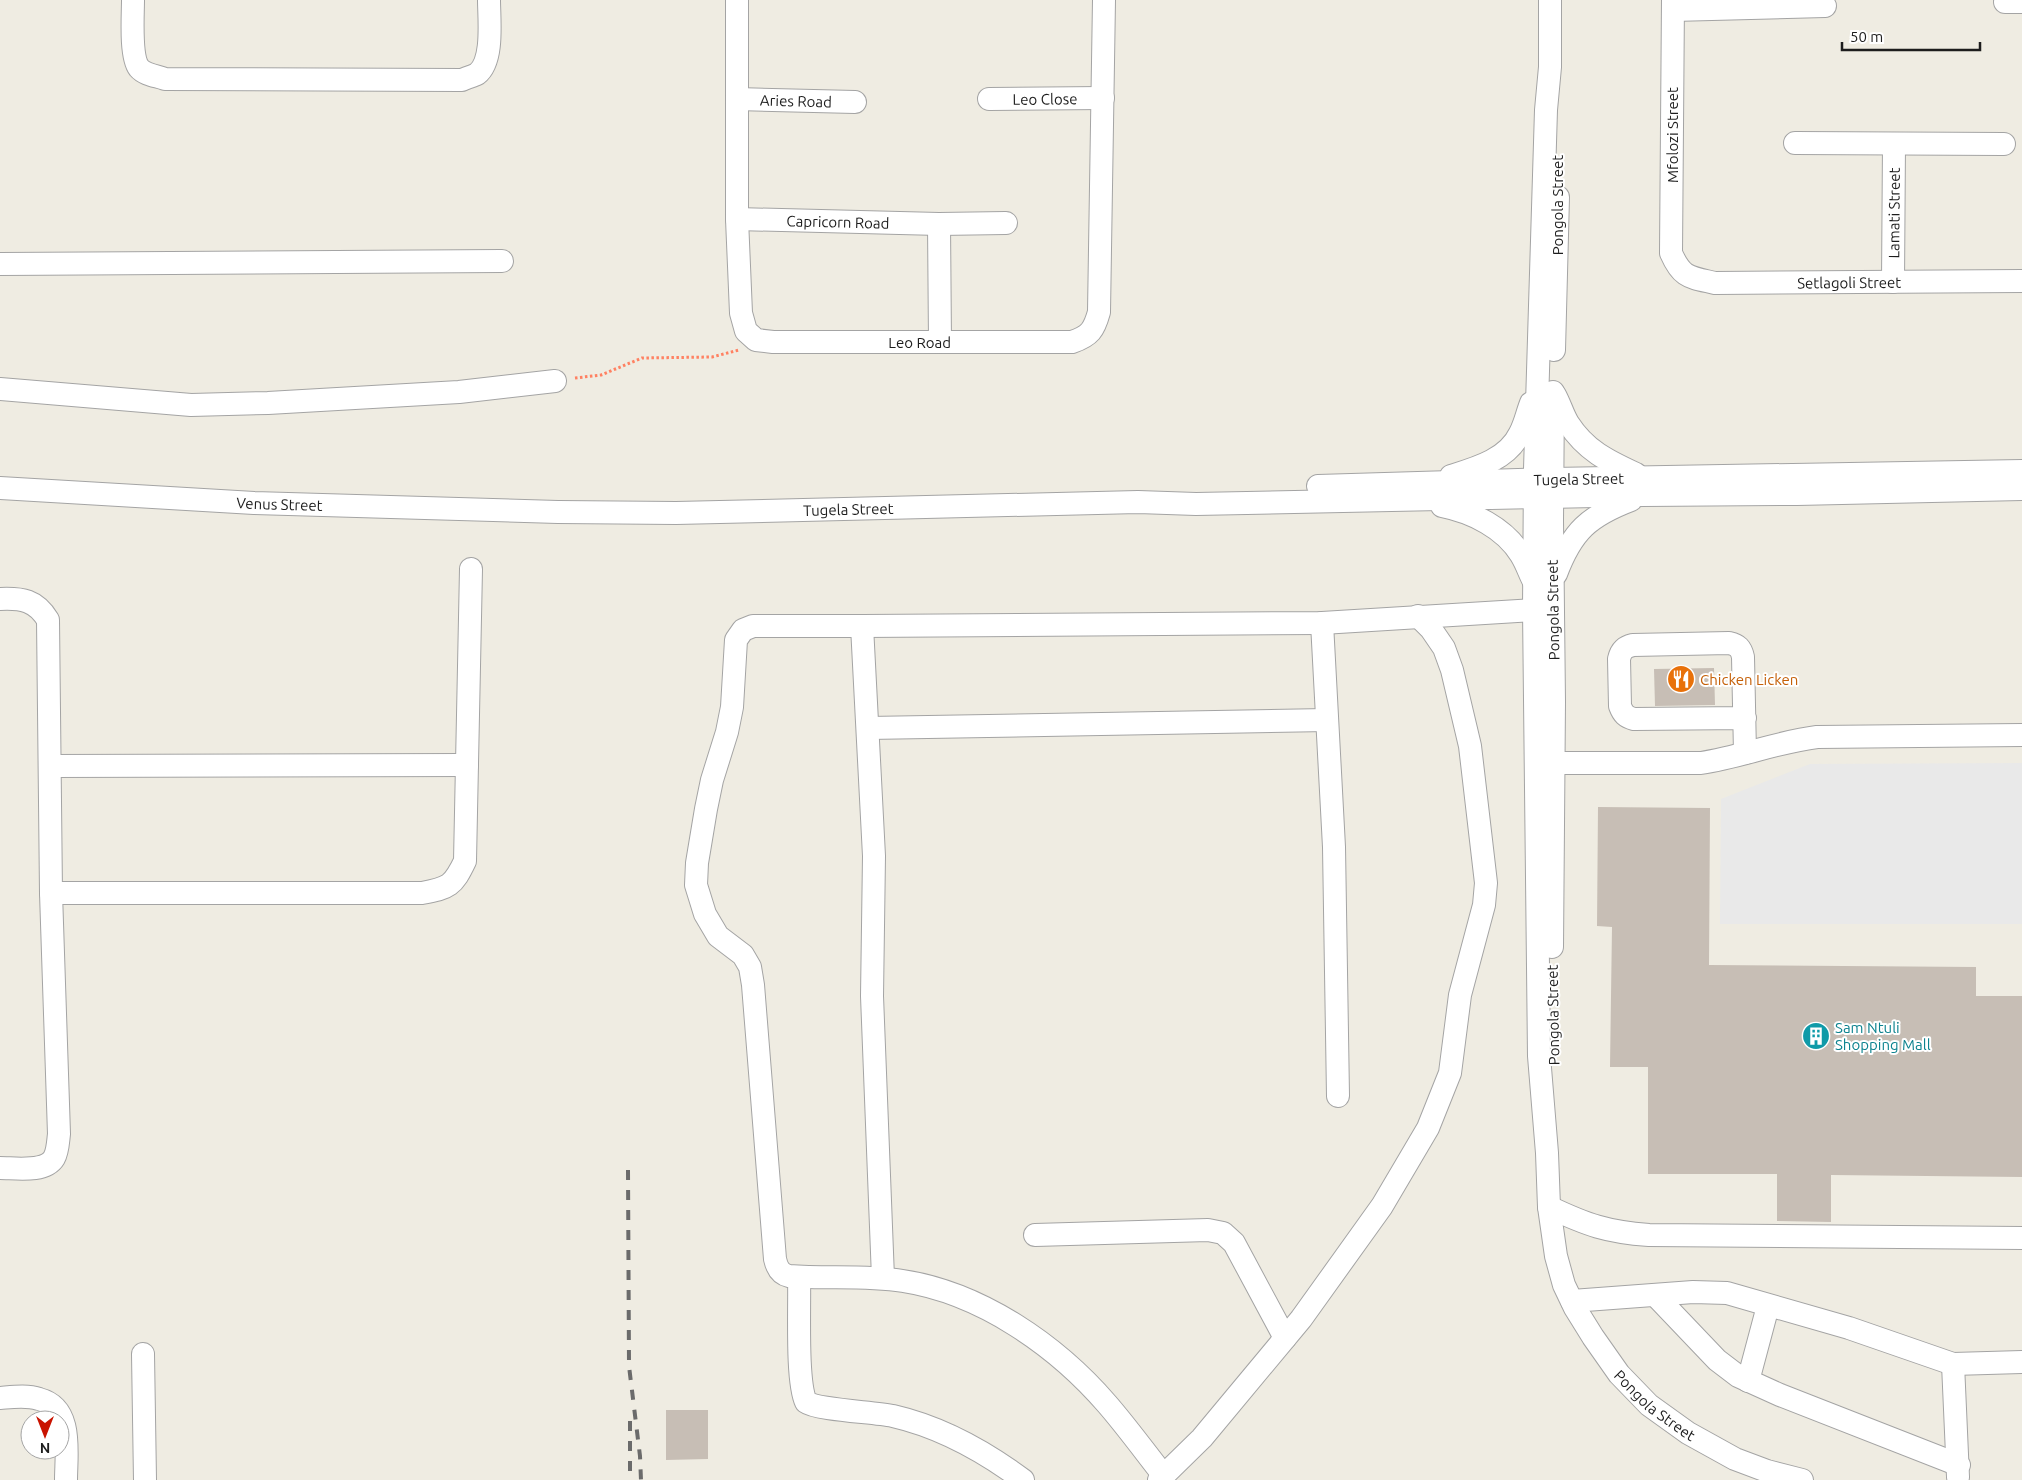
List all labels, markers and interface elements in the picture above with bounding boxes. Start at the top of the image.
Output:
scale bar [1842,20,1980,52]
text: 50 m [1850,28,1883,45]
street label: Mfolozi Street [1664,87,1681,183]
street label: Leo Close [1012,90,1078,107]
street label: Aries Road [760,91,832,110]
street label: Pongola Street [1549,155,1566,255]
street label: Lamati Street [1885,167,1902,259]
street label: Capricorn Road [786,212,890,231]
street label: Setlagoli Street [1797,273,1901,291]
street label: Leo Road [888,334,951,351]
street label: Tugela Street [1533,469,1624,488]
street label: Venus Street [236,493,323,514]
street label: Tugela Street [803,499,894,518]
street label: Pongola Street [1544,559,1562,660]
restaurant icon: Chicken Licken [1666,664,1696,694]
place label: Chicken Licken [1700,671,1798,688]
street label: Pongola Street [1544,964,1562,1065]
place label: Sam Ntuli Shopping Mall [1835,1019,1931,1053]
building icon: Sam Ntuli Shopping Mall [1801,1021,1831,1051]
street label: Pongola Street [1611,1366,1698,1444]
north arrow [20,1410,70,1460]
text: N [40,1440,50,1456]

